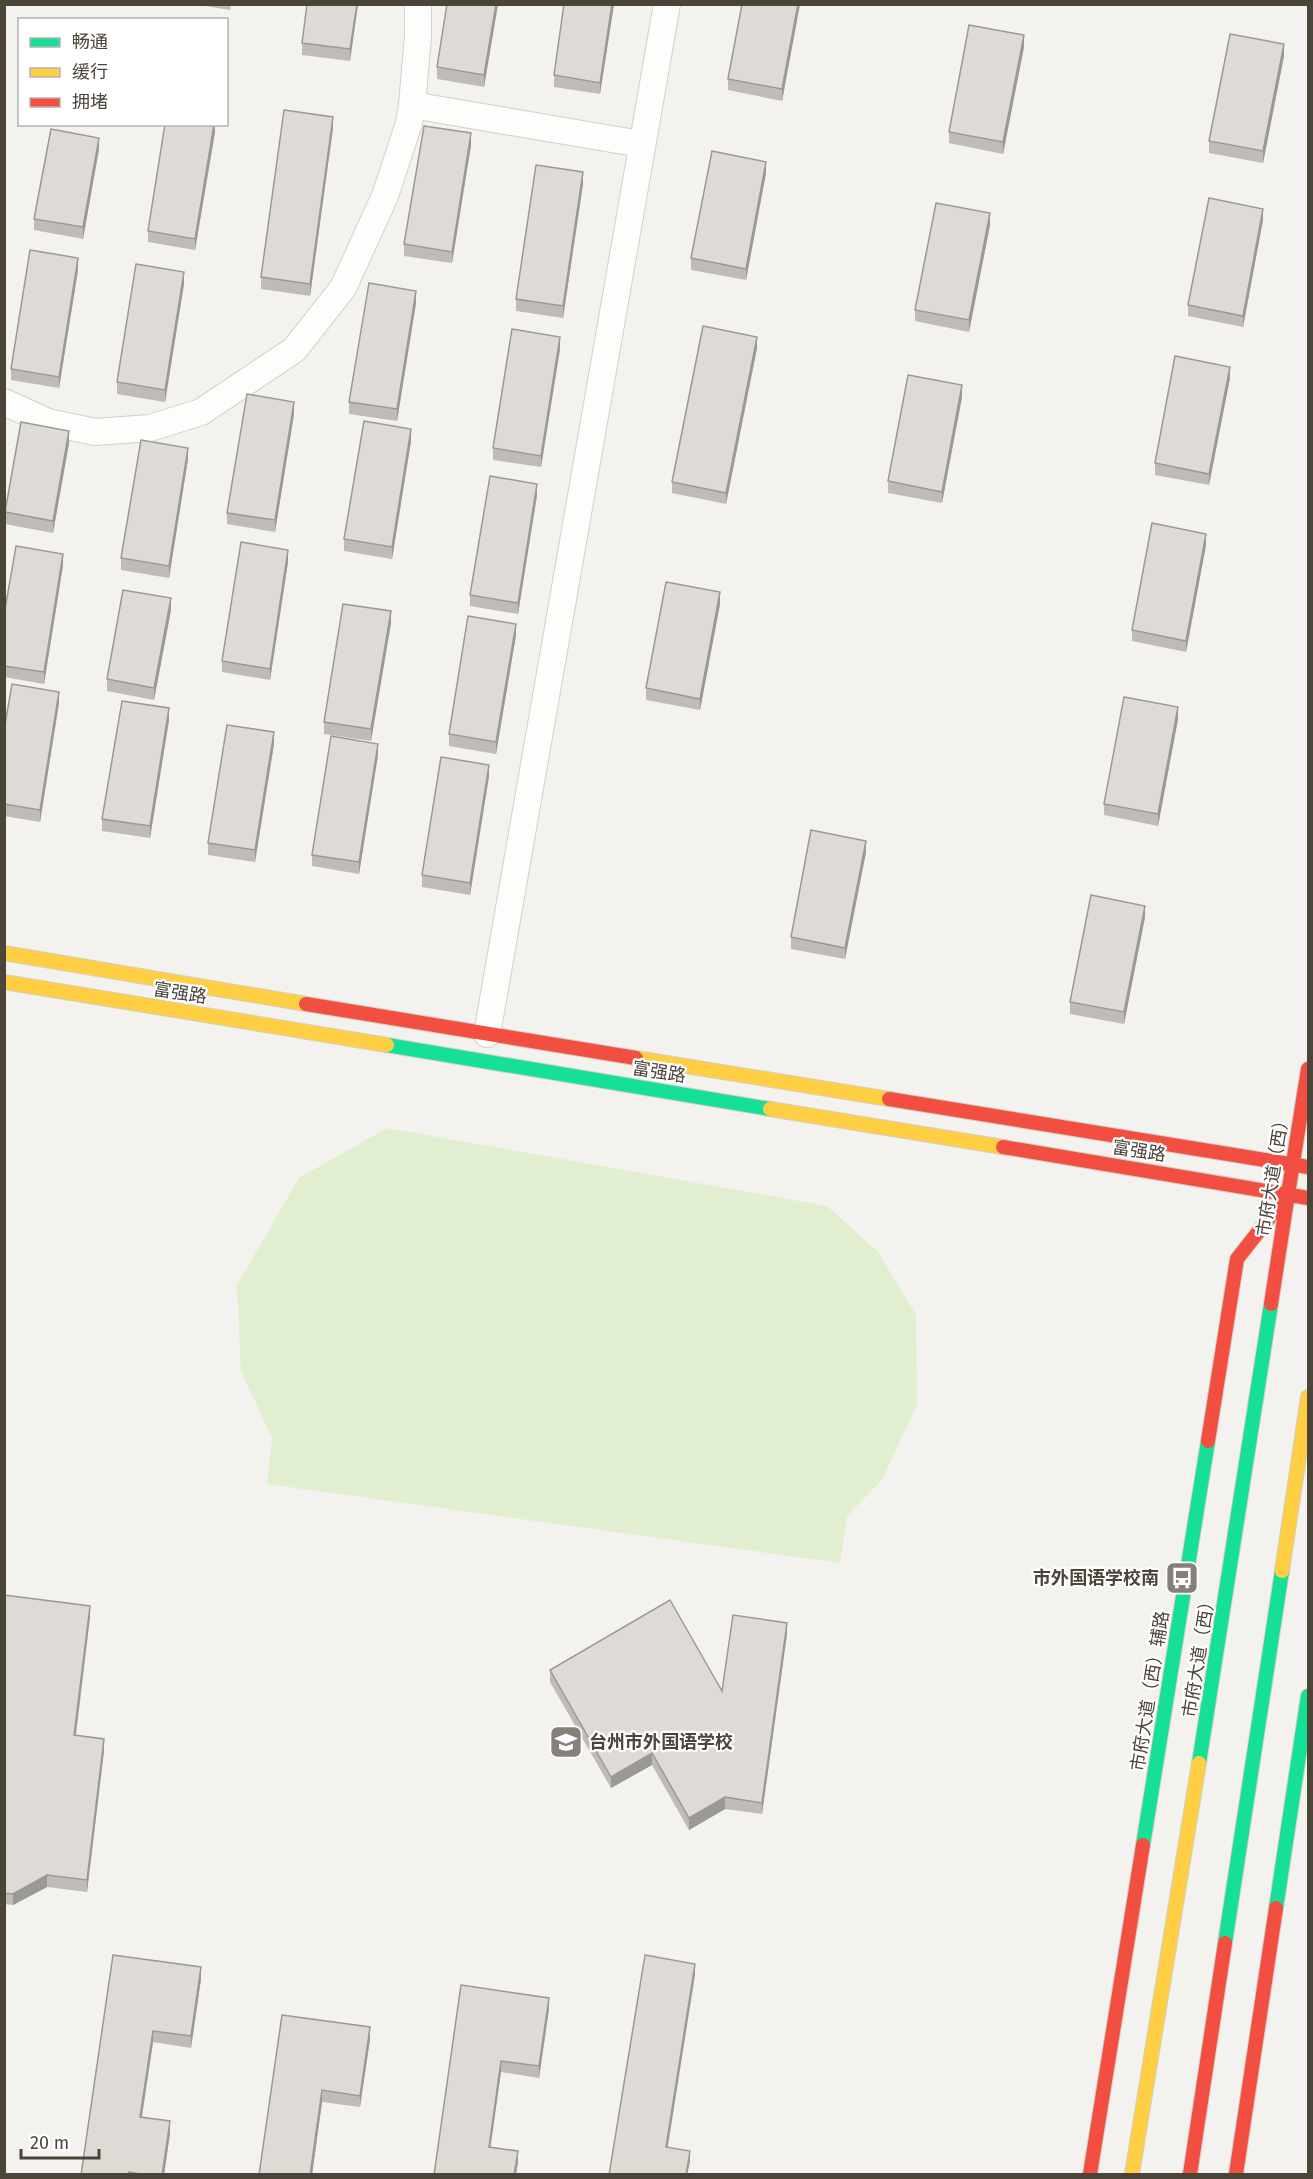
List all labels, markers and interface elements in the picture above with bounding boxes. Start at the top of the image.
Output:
legend [18,18,228,126]
text: 畅通 [72,31,108,53]
text: 缓行 [72,61,108,83]
text: 拥堵 [72,91,108,113]
street label: 富强路 [152,978,208,1008]
street label: 富强路 [631,1057,687,1087]
street label: 市府大道（西） [1252,1110,1294,1238]
street label: 富强路 [1111,1136,1167,1166]
bus stop icon: 市外国语学校南 [1164,1560,1200,1596]
place label: 市外国语学校南 [1033,1567,1159,1589]
street label: 市府大道（西） [1178,1591,1220,1719]
street label: 市府大道（西）辅路 [1126,1609,1174,1773]
school or university icon: 台州市外国语学校 [548,1724,584,1760]
place label: 台州市外国语学校 [589,1731,733,1753]
scale bar [21,2122,99,2160]
text: 20 m [30,2132,69,2154]

